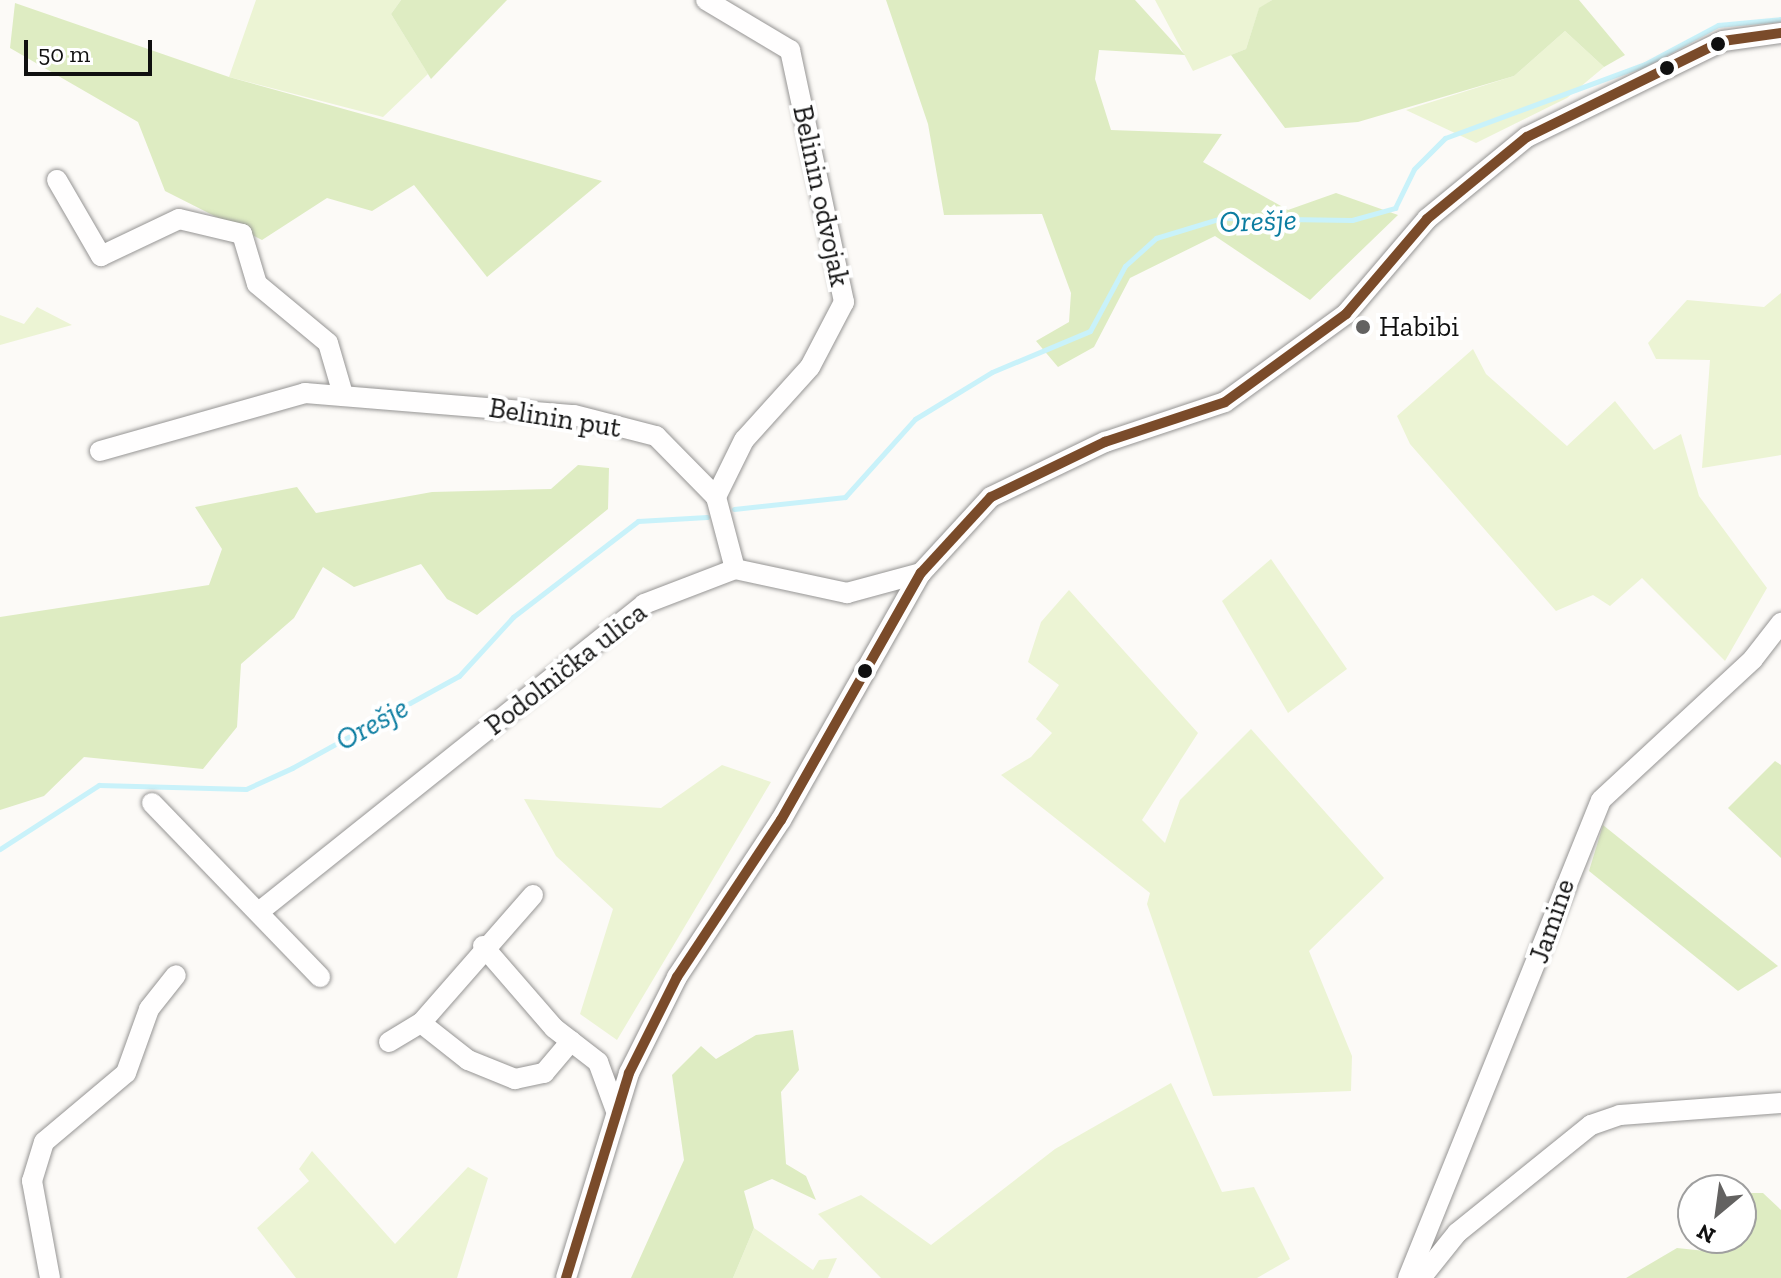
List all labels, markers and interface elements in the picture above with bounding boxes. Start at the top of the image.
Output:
scale bar [28,24,156,74]
unlabelled marker [1710,36,1726,52]
text: 50 m [38,39,90,68]
unlabelled marker [1659,60,1675,76]
street label: Belinin odvojak [785,102,857,290]
water label: Orešje [1219,202,1297,240]
place label: Habibi [1379,310,1459,344]
marker: Habibi [1354,318,1372,336]
street label: Belinin put [487,391,623,445]
street label: Podolnička ulica [479,596,653,742]
unlabelled marker [857,663,873,679]
water label: Orešje [329,689,415,759]
street label: Jamine [1522,875,1582,967]
north arrow [1677,1174,1757,1254]
text: N [1692,1218,1720,1250]

